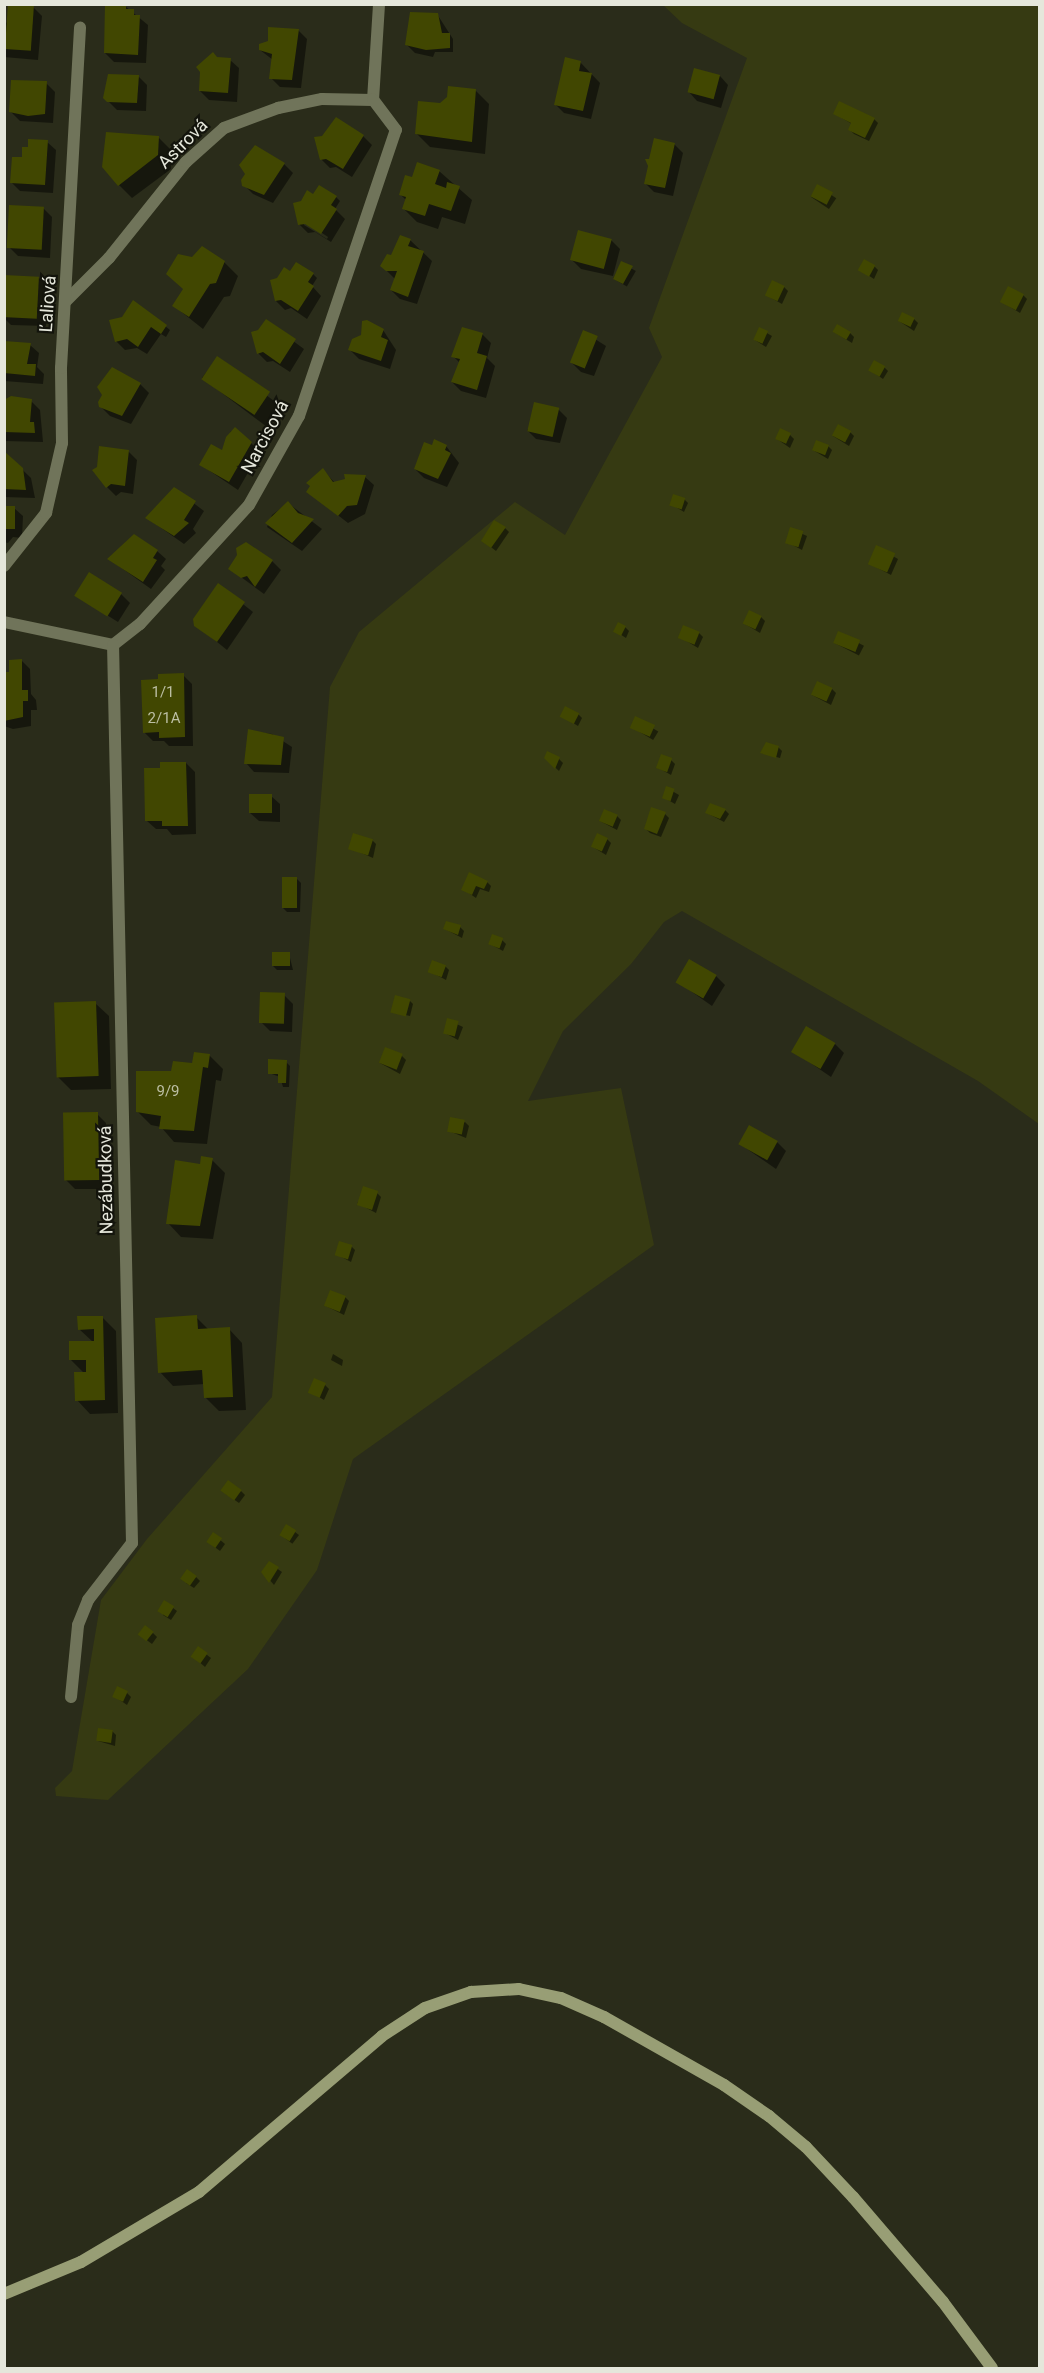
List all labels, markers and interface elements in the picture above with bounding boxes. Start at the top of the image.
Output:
street label: Astrová [154,115,212,173]
street label: Ľaliová [35,275,61,333]
street label: Narcisová [237,397,293,477]
house number: 1/1 [151,684,175,702]
house number: 2/1A [148,710,180,728]
house number: 9/9 [156,1083,180,1101]
street label: Nezábudková [94,1125,118,1235]

